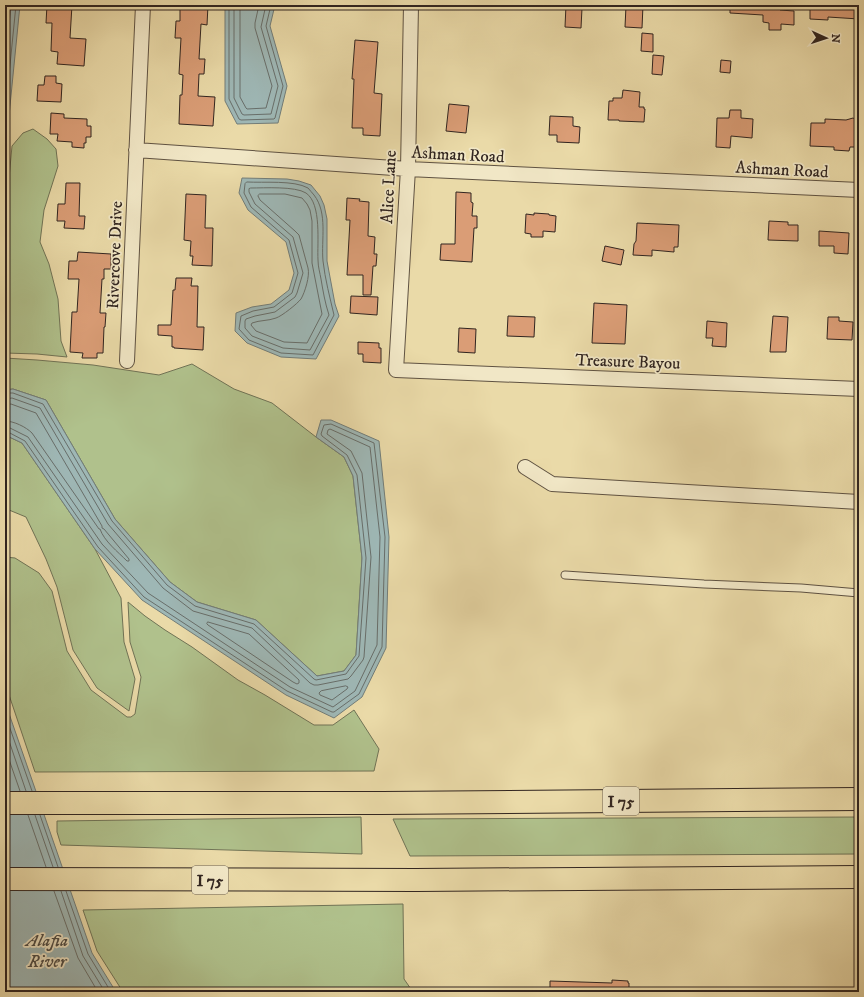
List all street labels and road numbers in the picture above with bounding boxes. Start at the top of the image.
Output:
street label: Ashman Road [411,142,506,168]
street label: Alice Lane [376,150,402,224]
street label: Ashman Road [735,157,830,183]
street label: Rivercove Drive [102,201,128,309]
street label: Treasure Bayou [575,349,681,375]
road number: I 75 [603,787,639,815]
road number: I 75 [192,866,228,894]

